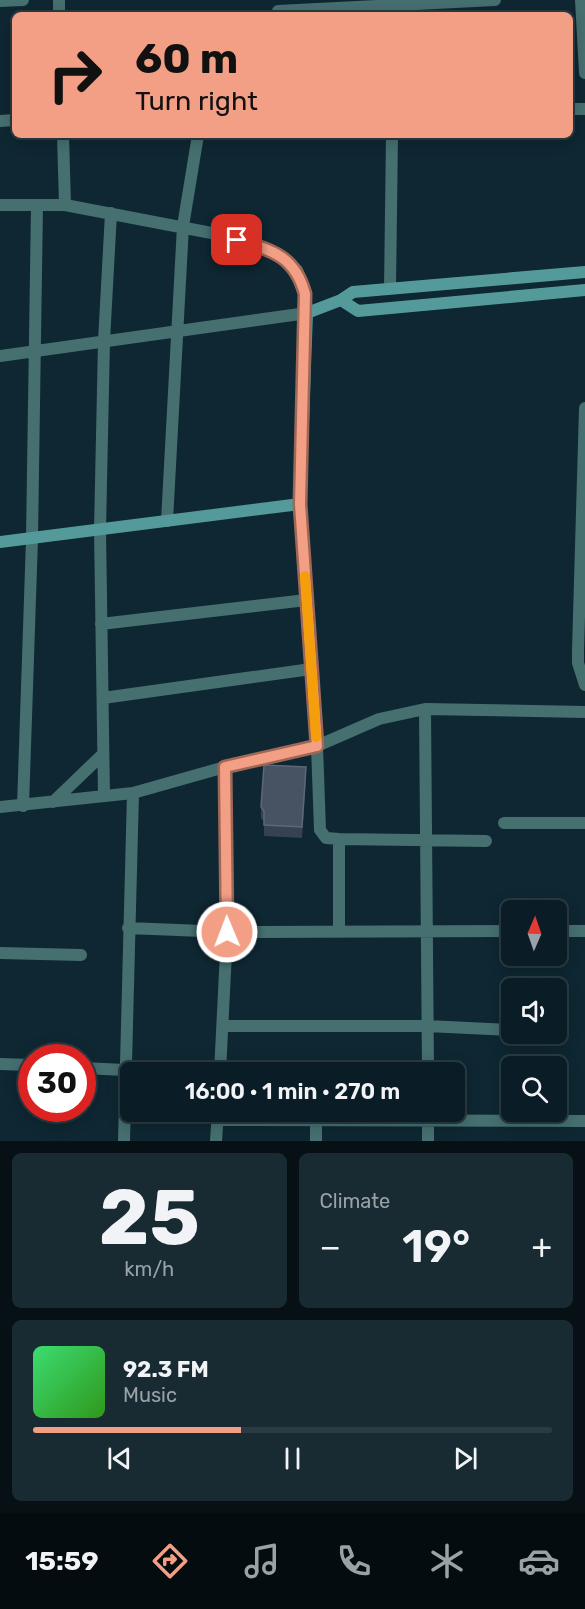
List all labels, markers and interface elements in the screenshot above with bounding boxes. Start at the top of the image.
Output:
text: 60 m [135,34,238,84]
icon: right [36,36,114,114]
text: Turn right [135,85,258,117]
pin [211,214,262,265]
icon: arrive [220,223,253,256]
position arrow [195,900,259,964]
north arrow [501,900,567,966]
map controls [501,900,567,1122]
button: sound [501,978,567,1044]
speed limit sign: 30 [18,1044,96,1122]
button: search [501,1056,567,1122]
text: 16:00 · 1 min · 270 m [185,1078,400,1105]
text: 25 [99,1171,200,1264]
text: Climate [320,1189,390,1213]
text: 19° [402,1220,470,1273]
text: − [320,1227,341,1266]
text: + [531,1227,552,1266]
text: km/h [124,1257,174,1281]
text: 92.3 FM [123,1356,209,1383]
text: Music [123,1383,177,1407]
icon: previous [103,1442,136,1475]
icon: pause [276,1442,309,1475]
icon: next [449,1442,482,1475]
icon: directions [149,1540,191,1582]
icon: music [241,1540,283,1582]
icon: phone [333,1540,375,1582]
icon: climate [426,1540,468,1582]
icon: car [518,1540,560,1582]
text: 15:59 [25,1545,99,1577]

